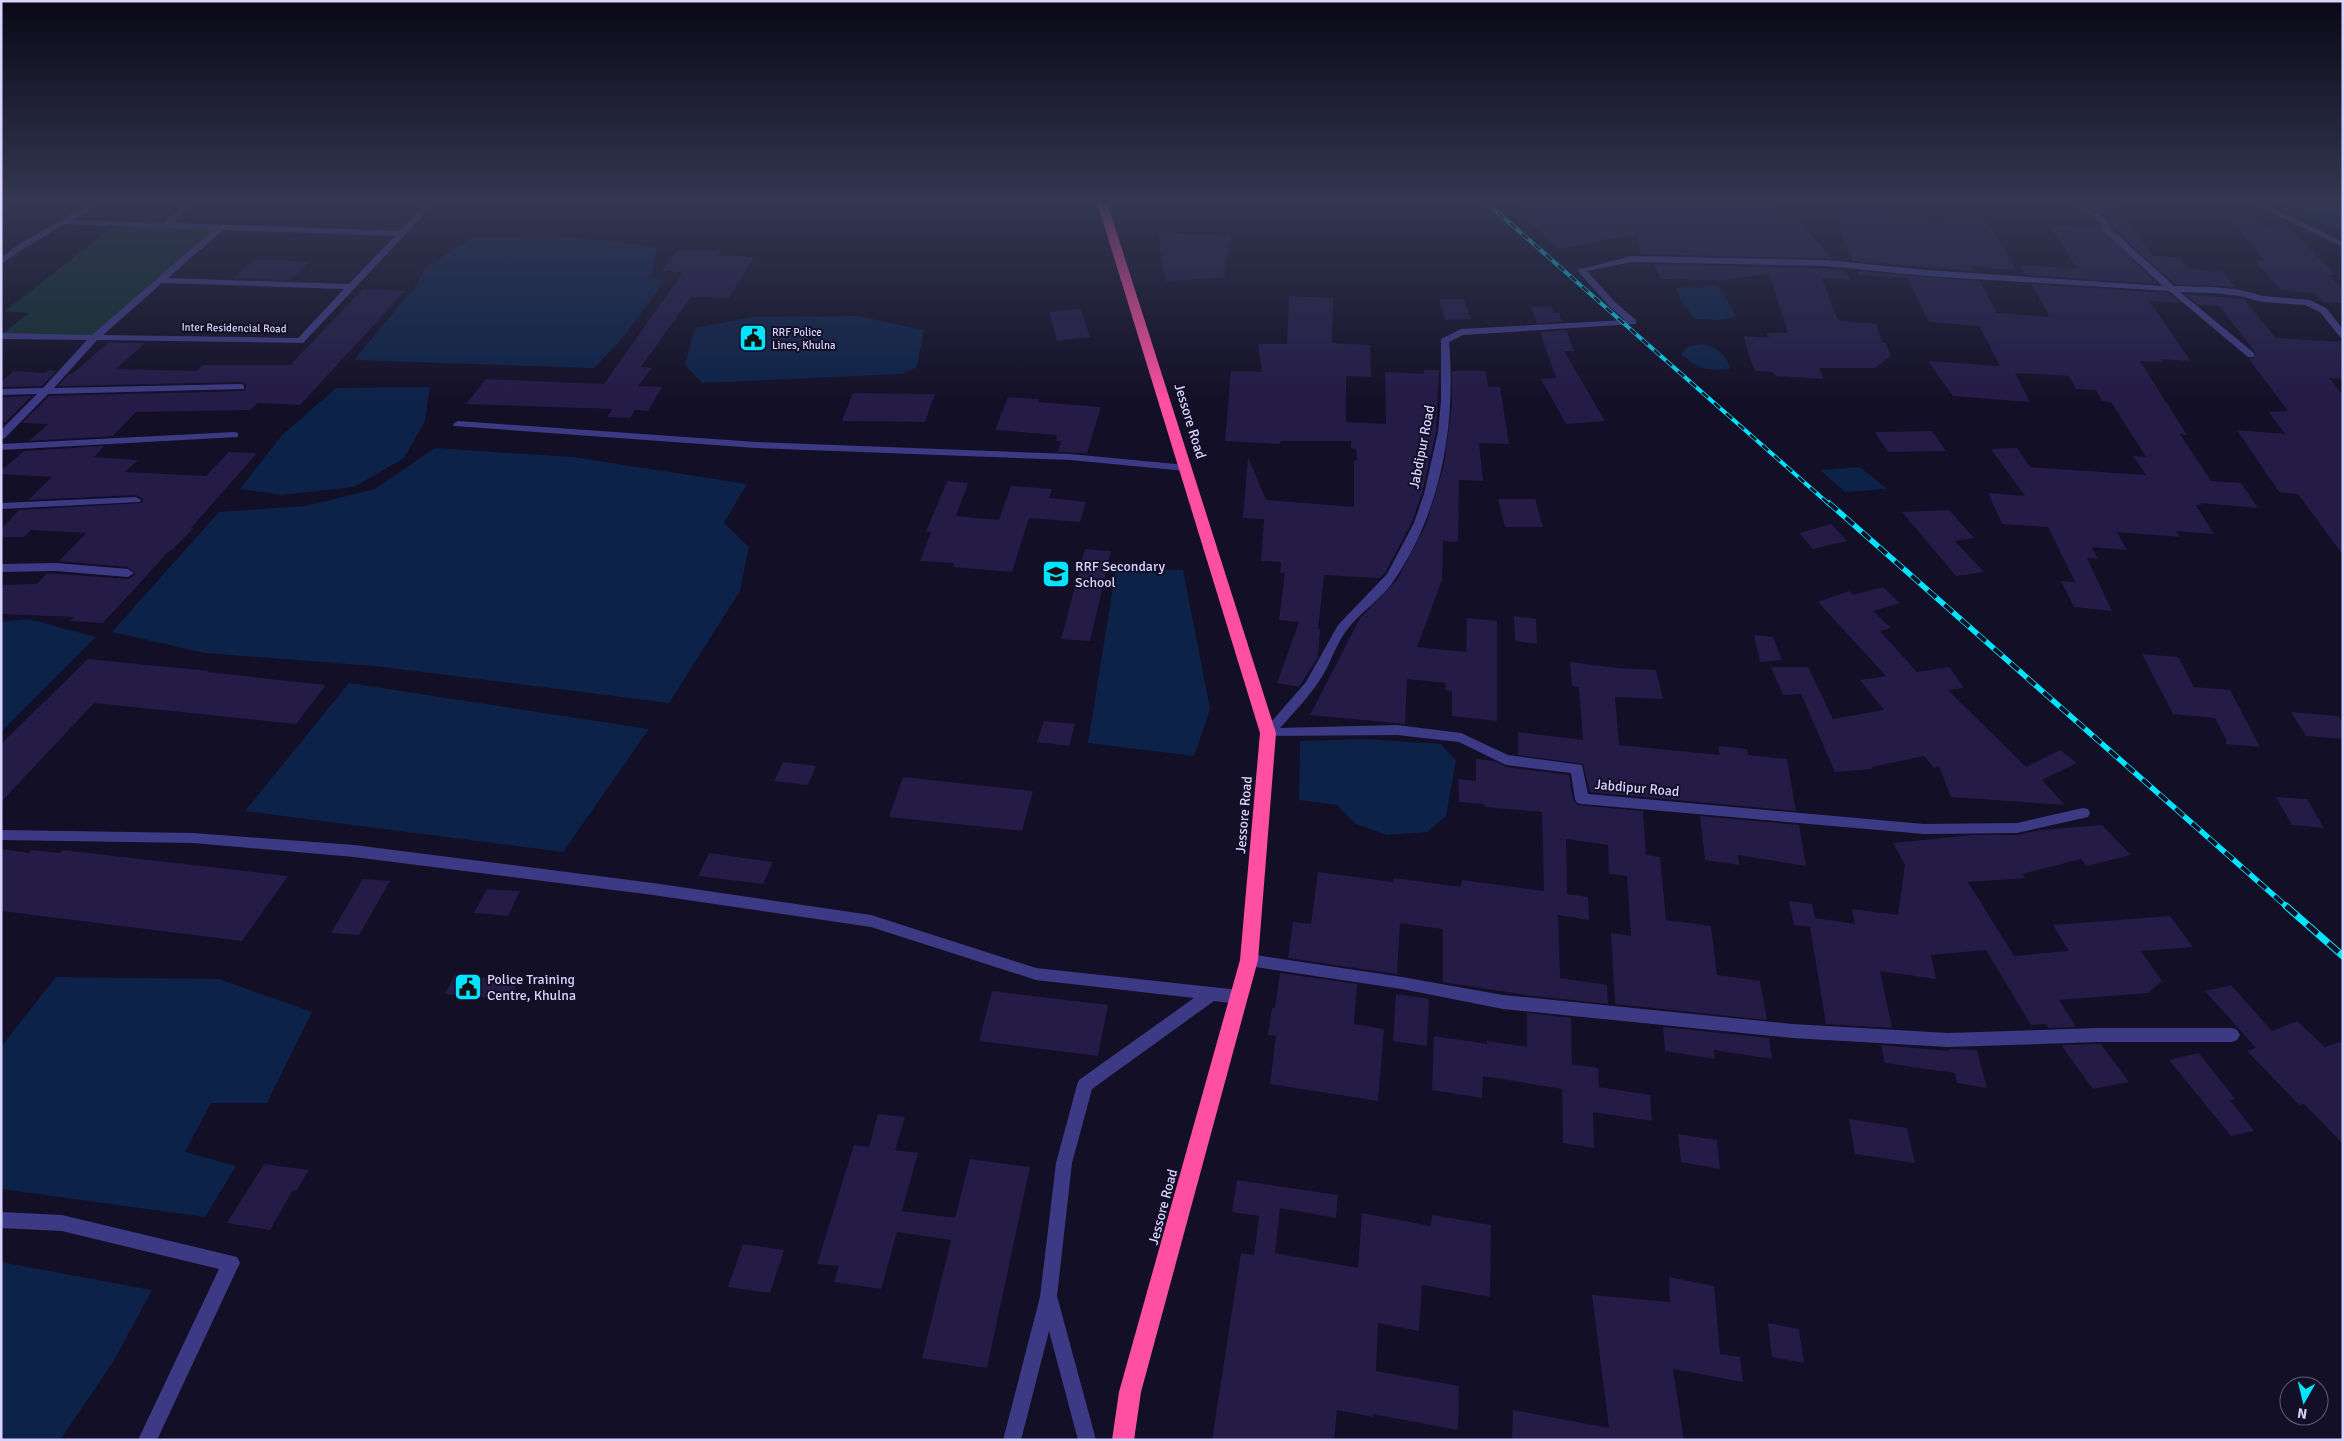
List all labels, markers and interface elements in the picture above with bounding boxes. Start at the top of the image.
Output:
street label: Inter Residencial Road [181,321,287,335]
public building icon: RRF Police Lines, Khulna [738,323,768,353]
place label: RRF Police Lines, Khulna [772,326,836,352]
street label: Jessore Road [1171,381,1209,461]
street label: Jabdipur Road [1406,404,1438,490]
place label: RRF Secondary School [1075,558,1165,591]
school or university icon: RRF Secondary School [1041,559,1071,589]
street label: Jessore Road [1232,776,1256,854]
street label: Jabdipur Road [1594,776,1680,800]
place label: Police Training Centre, Khulna [487,971,576,1004]
public building icon: Police Training Centre, Khulna [453,972,483,1002]
street label: Jessore Road [1145,1167,1181,1247]
north arrow [2279,1376,2329,1426]
text: N [2296,1404,2308,1422]

